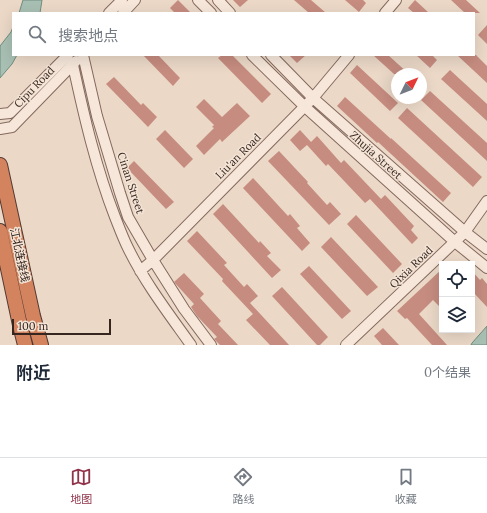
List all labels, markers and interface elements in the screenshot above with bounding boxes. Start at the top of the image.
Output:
search box [12,12,475,56]
icon: search [26,23,48,45]
text: 搜索地点 [58,26,118,45]
street label: Cipu Road [11,63,58,111]
north arrow [391,68,427,104]
street label: Zhujia Street [347,128,406,183]
street label: Liu'an Road [212,130,264,182]
street label: Cinan Street [114,150,148,216]
street label: 江北连接线 [7,227,33,283]
street label: Qixia Road [386,243,436,291]
map controls [439,261,475,333]
button: locate [439,261,475,297]
button: layers [439,297,475,333]
scale bar [12,317,111,336]
text: 100 m [18,319,48,333]
text: 附近 [16,362,50,384]
text: 0个结果 [424,364,471,381]
tab: 地图 [70,466,92,506]
tab: 路线 [232,466,254,506]
tab: 收藏 [395,466,417,506]

